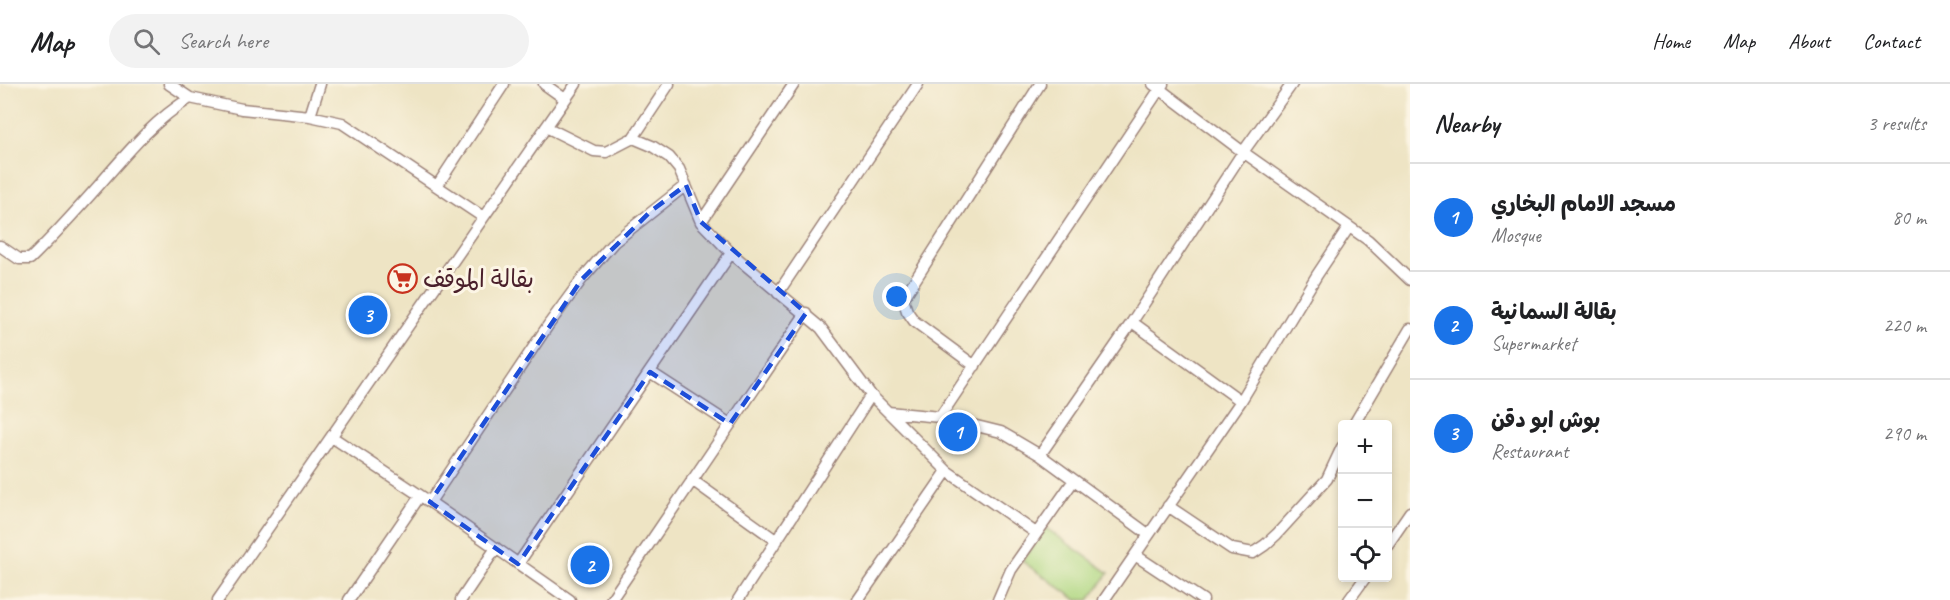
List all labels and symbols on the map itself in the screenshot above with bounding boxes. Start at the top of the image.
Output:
supermarket icon: بقالة الموقف [386,263,418,295]
place label: بقالة الموقف [423,264,534,294]
your location [882,282,911,311]
pin: 3 [348,292,388,338]
pin: 1 [938,410,978,454]
pin: 2 [570,542,610,588]

